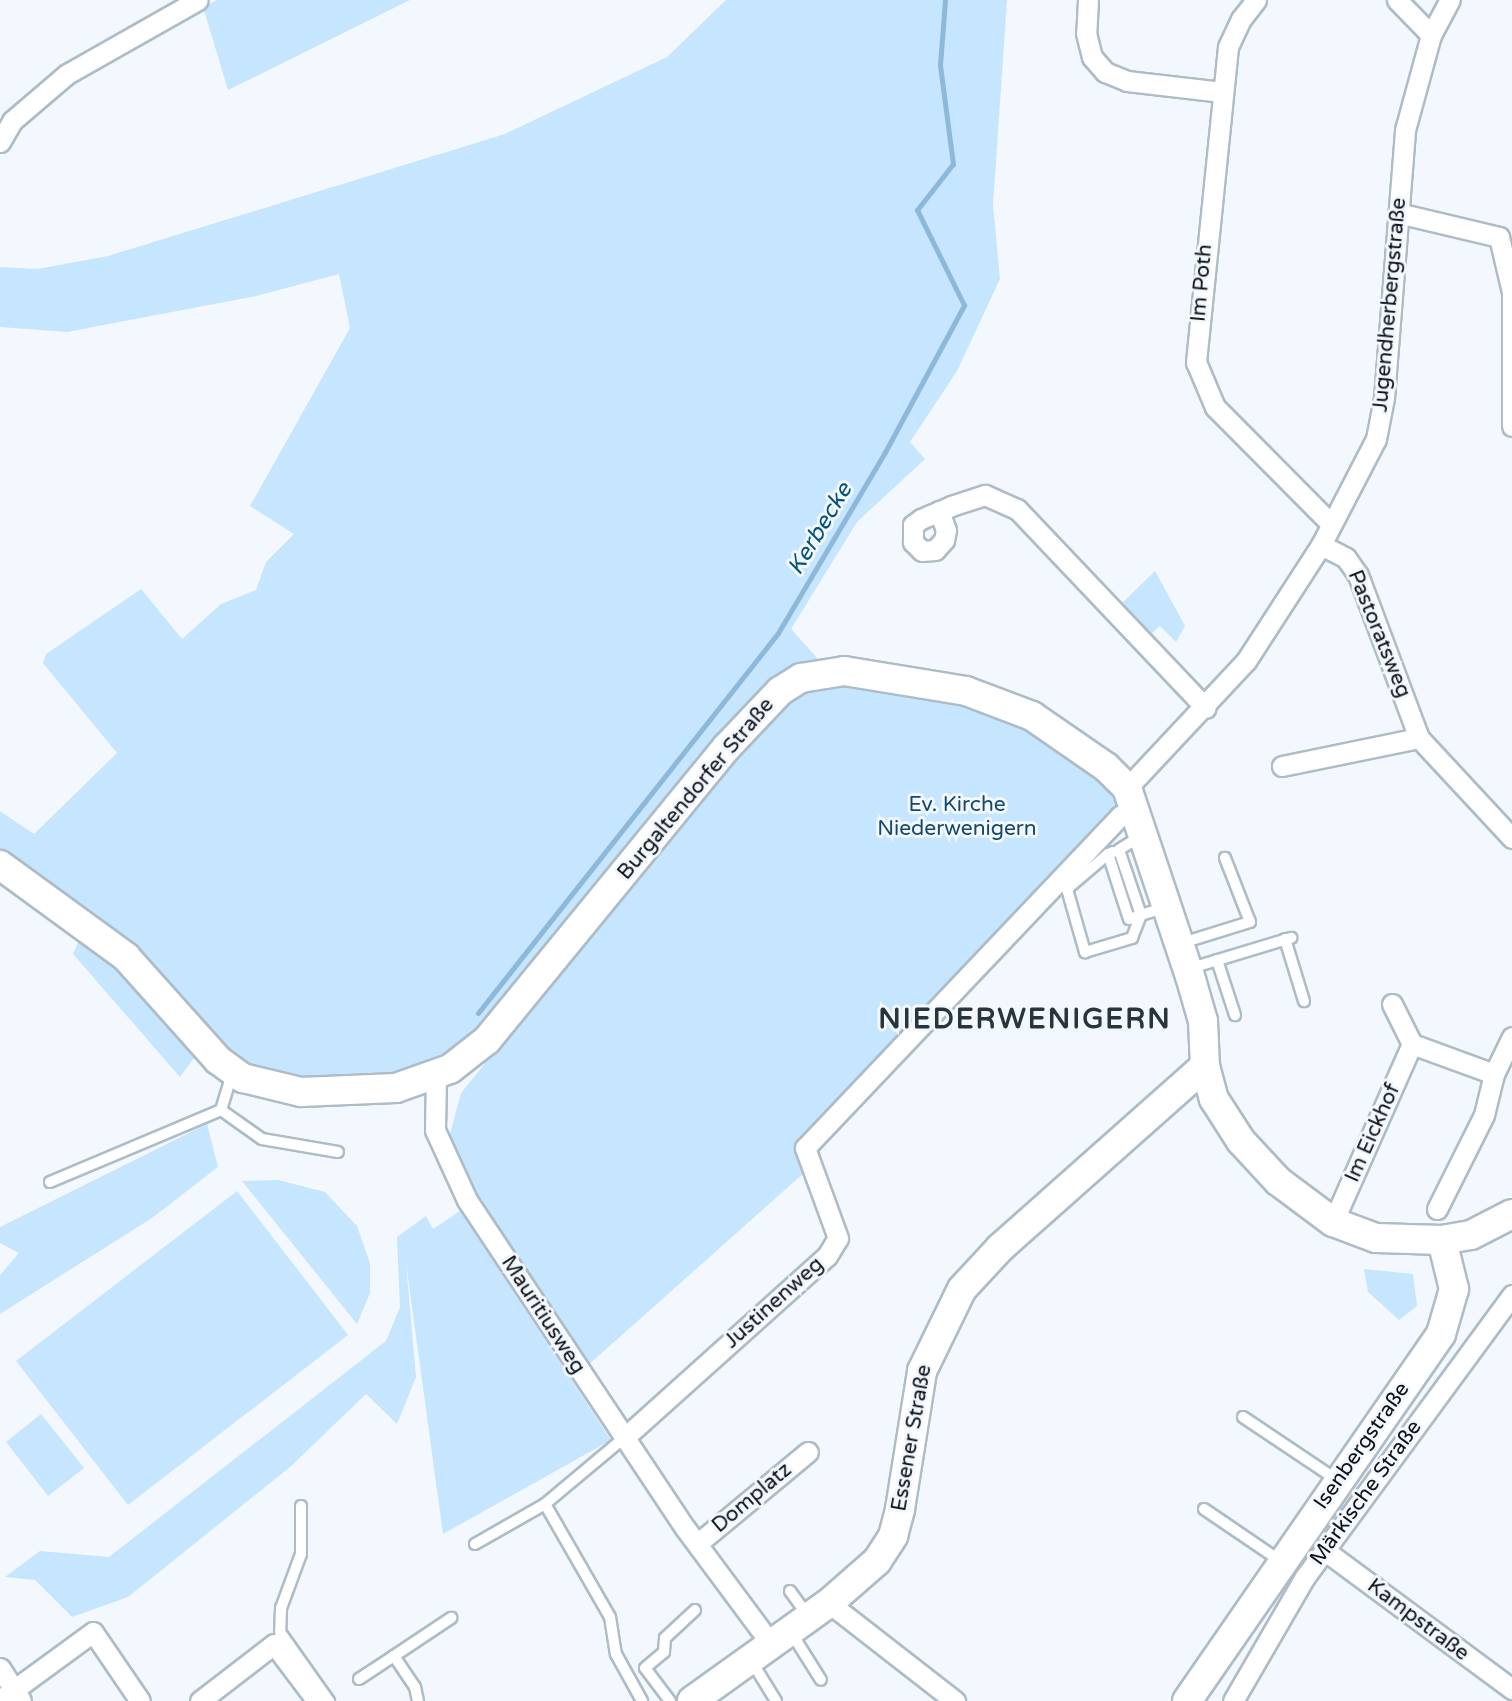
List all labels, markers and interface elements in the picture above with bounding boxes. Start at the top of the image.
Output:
street label: Jugendherbergstraße [1368,197,1412,413]
street label: Im Poth [1186,243,1218,323]
water label: Kerbecke [782,478,858,580]
street label: Pastoratsweg [1342,567,1416,701]
street label: Burgaltendorfer Straße [613,693,779,885]
park label: Ev. Kirche Niederwenigern [877,792,1037,842]
district label: NIEDERWENIGERN [880,1002,1170,1036]
street label: Im Eickhof [1340,1080,1406,1186]
street label: Mauritiusweg [495,1251,591,1379]
street label: Justinenweg [719,1252,829,1354]
street label: Essener Straße [887,1363,937,1513]
street label: Isenbergstraße [1309,1378,1415,1514]
street label: Märkische Straße [1305,1416,1427,1570]
street label: Domplatz [707,1458,797,1538]
street label: Kampstraße [1362,1574,1474,1666]

